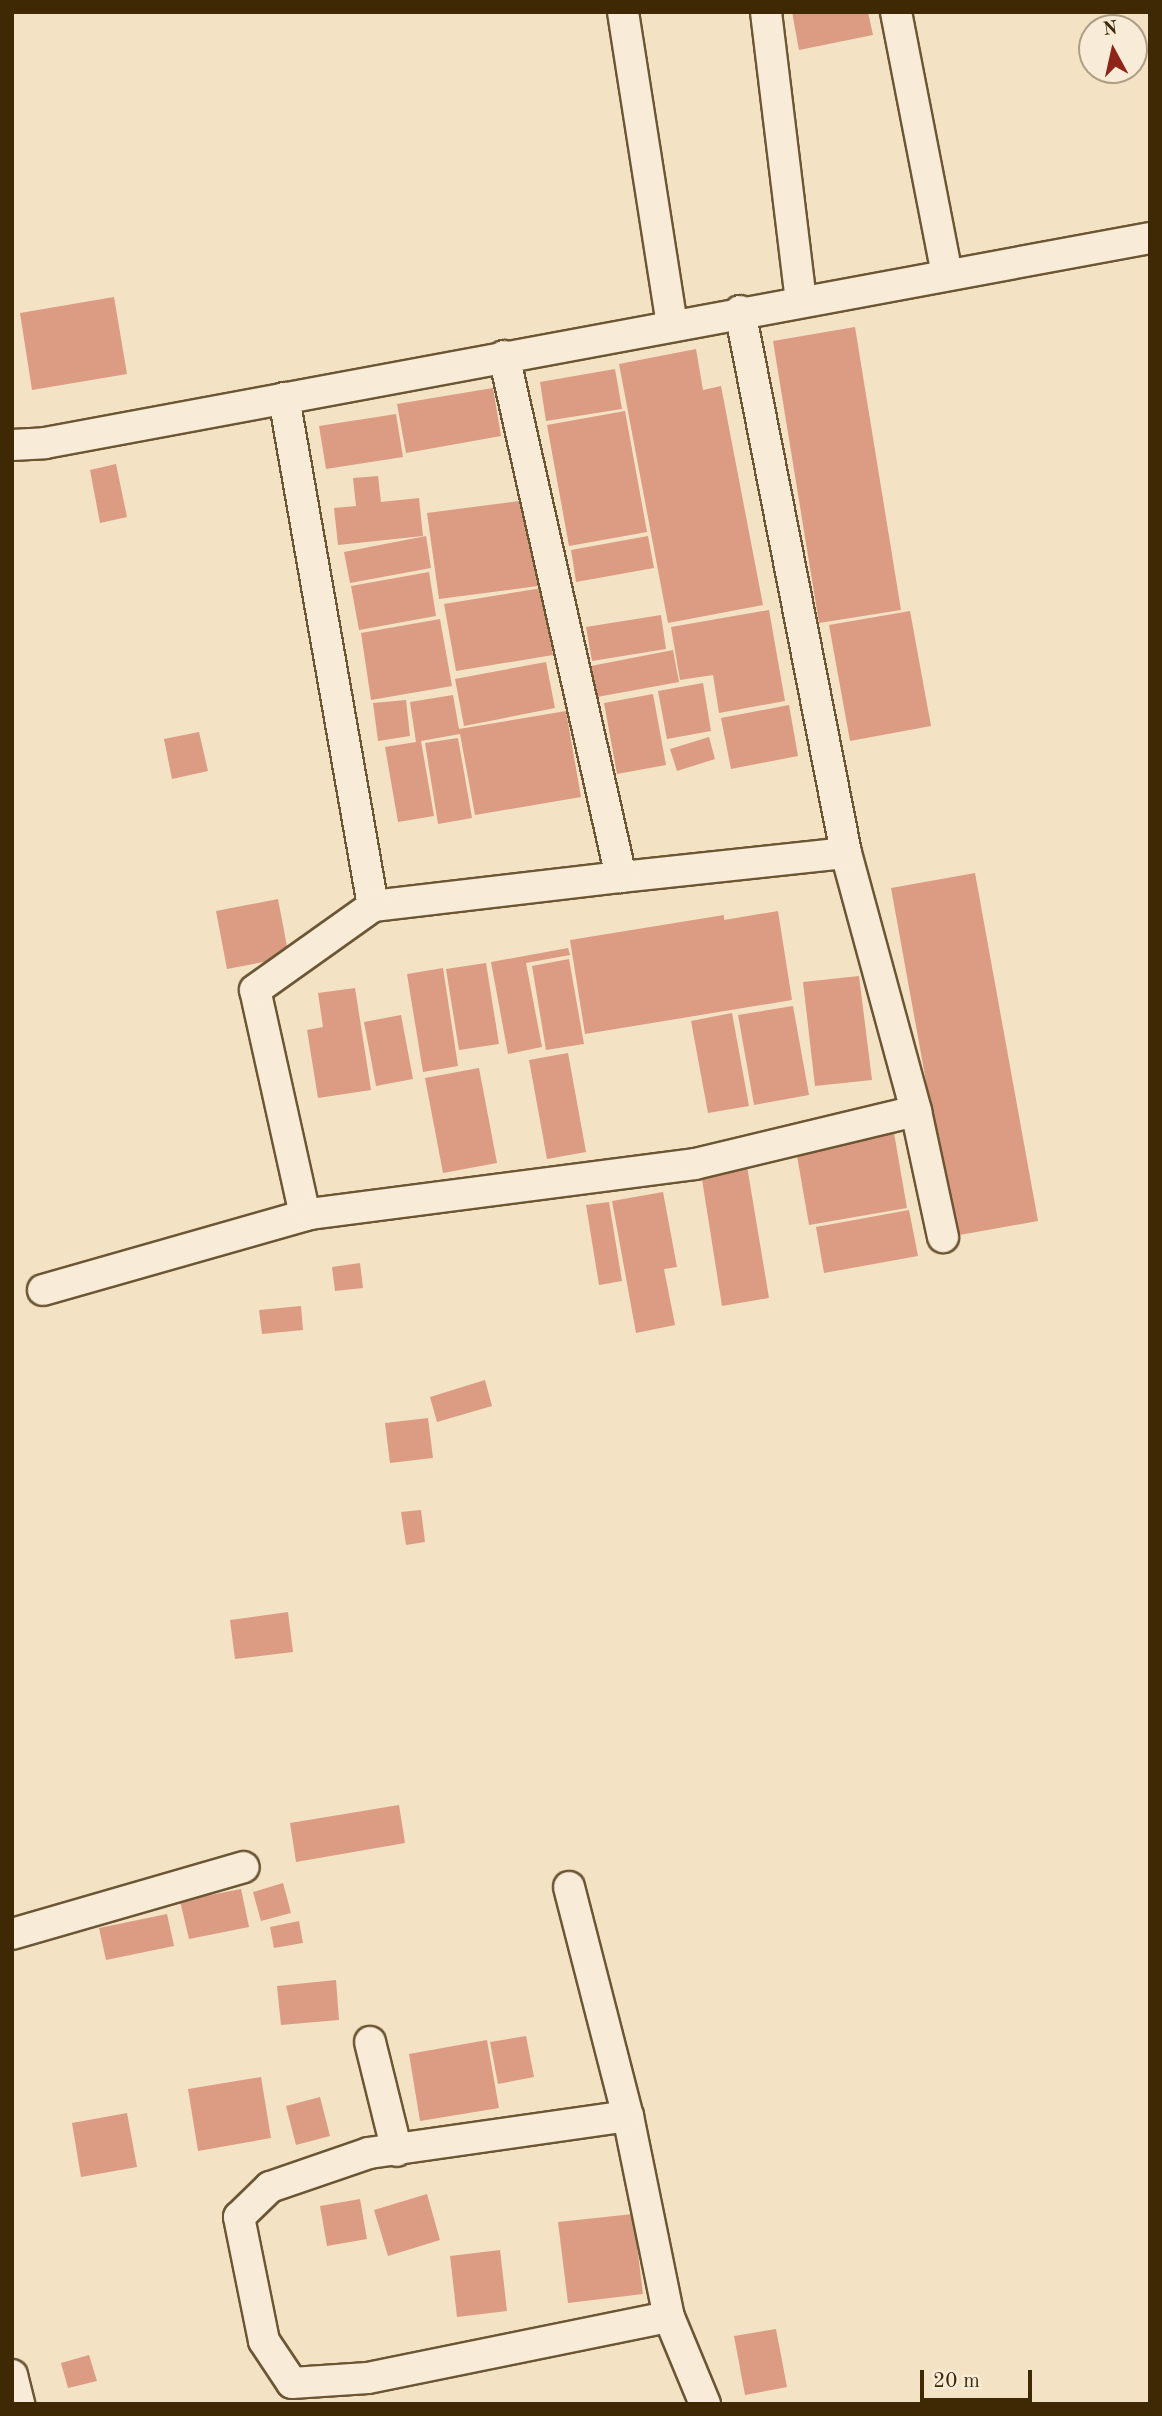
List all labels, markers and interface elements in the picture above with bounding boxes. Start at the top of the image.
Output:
north arrow [1078,14,1148,84]
text: N [1102,19,1119,40]
scale bar [924,2356,1036,2400]
text: 20 m [933,2371,980,2392]

